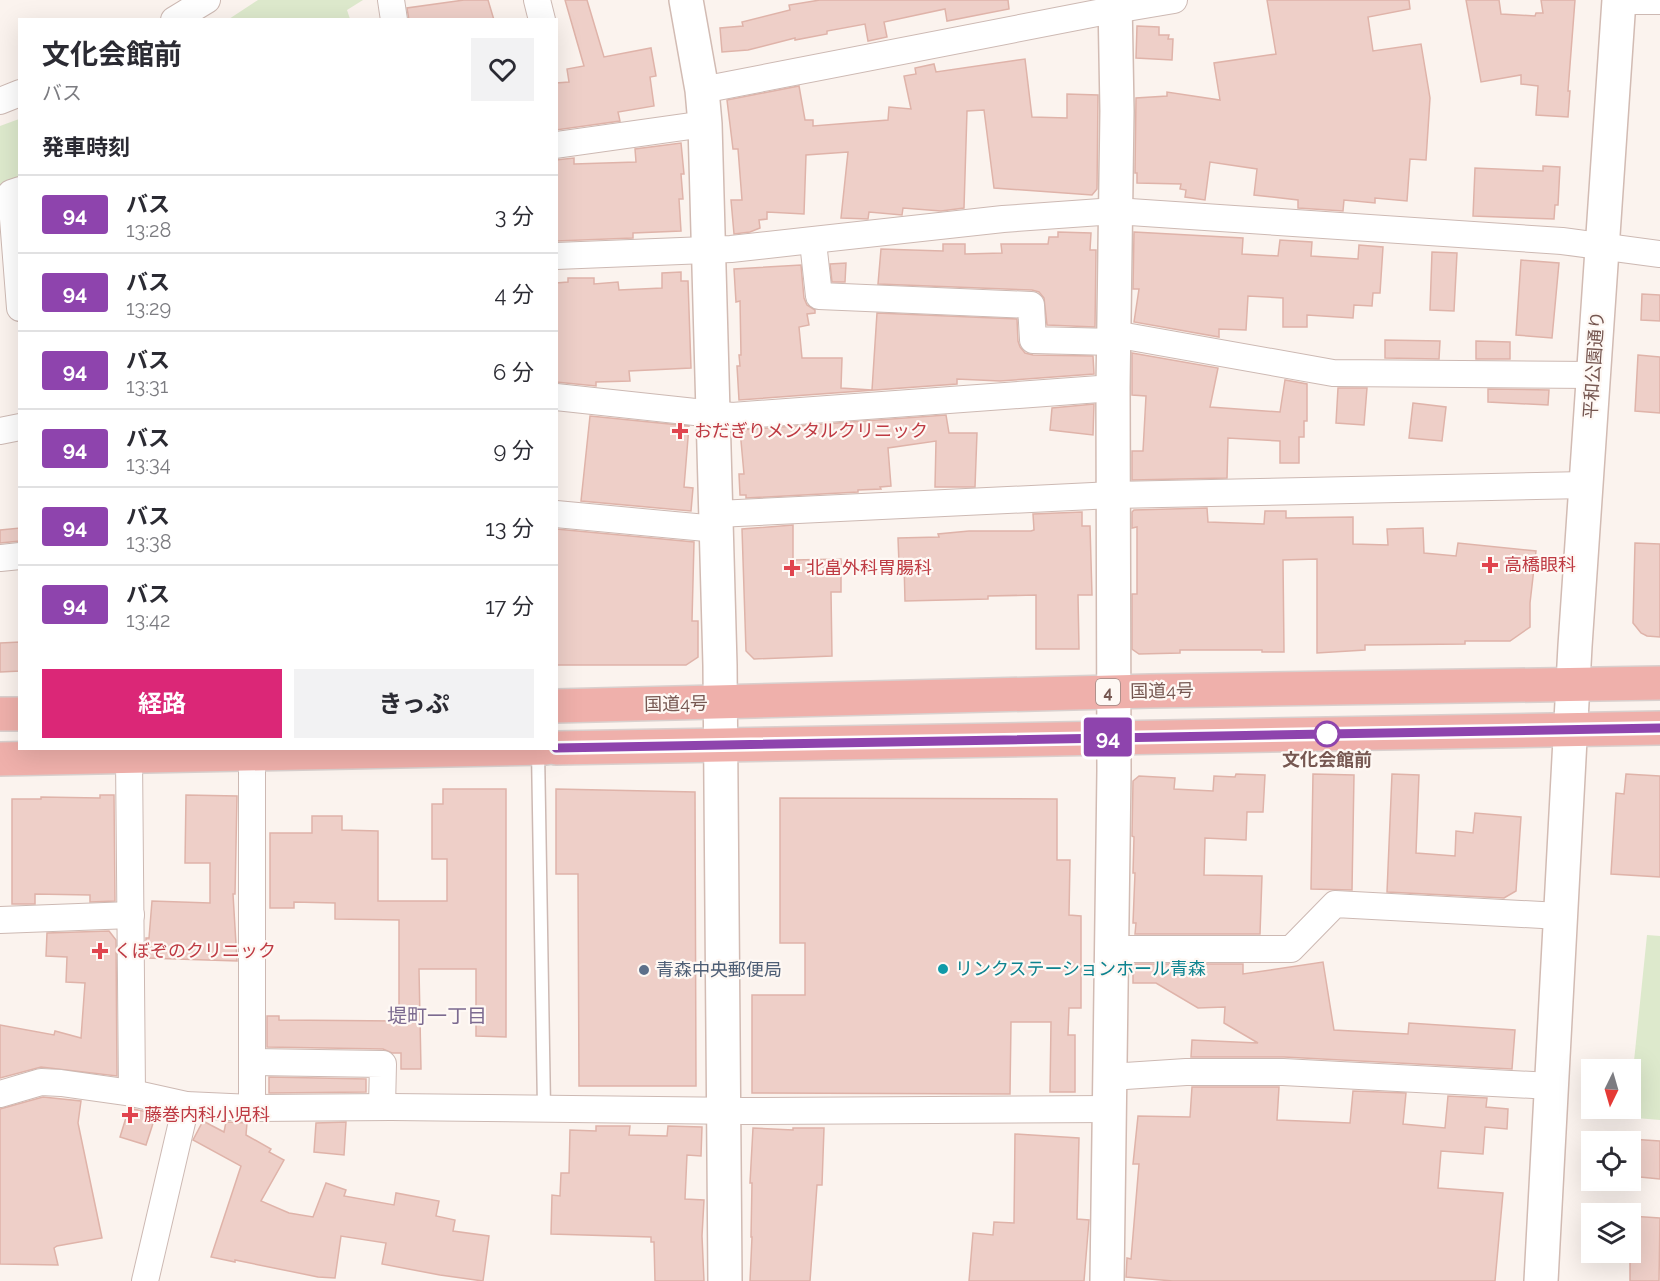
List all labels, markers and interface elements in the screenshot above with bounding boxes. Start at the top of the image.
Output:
text: 文化会館前 [42,38,182,71]
button: heart [471,38,534,101]
text: バス [42,81,82,105]
text: 発車時刻 [42,134,130,160]
text: バス [126,191,170,217]
text: 94 [63,202,87,227]
text: 3 分 [495,203,534,229]
text: 13:28 [126,218,171,242]
text: バス [126,269,170,295]
text: 94 [63,280,87,305]
text: 4 分 [494,281,534,307]
text: 13:29 [126,296,171,320]
street label: 平和公園通り [1579,310,1608,420]
text: バス [126,347,170,373]
text: 94 [63,358,87,383]
text: 6 分 [493,359,534,385]
text: 13:31 [126,374,168,398]
place label: おだぎりメンタルクリニック [694,420,928,441]
marker: おだぎりメンタルクリニック [671,422,689,440]
text: バス [126,425,170,451]
text: 94 [63,436,87,461]
text: 9 分 [493,437,534,463]
text: 13:34 [126,452,171,476]
text: バス [126,503,170,529]
text: 94 [63,514,87,539]
text: 13 分 [485,515,534,541]
text: 13:38 [126,530,172,554]
place label: 高橋眼科 [1504,554,1576,575]
marker: 高橋眼科 [1481,556,1499,574]
place label: 北畠外科胃腸科 [806,557,932,578]
marker: 北畠外科胃腸科 [783,559,801,577]
text: バス [126,581,170,607]
text: 94 [63,592,87,617]
text: 17 分 [485,593,534,619]
text: 13:42 [126,608,170,632]
button: 経路 [42,669,282,738]
button: きっぷ [294,669,534,738]
road number: 4 [1096,679,1120,705]
street label: 国道4号 [1130,679,1194,702]
street label: 国道4号 [644,692,708,715]
line badge: 94 [1081,718,1135,756]
marker: 文化会館前 [1314,721,1340,747]
text: 94 [1096,725,1120,750]
place label: 文化会館前 [1282,749,1372,770]
place label: くぼぞのクリニック [114,940,276,961]
marker: くぼぞのクリニック [91,942,109,960]
place label: リンクステーションホール青森 [955,958,1206,979]
place label: 青森中央郵便局 [656,959,782,980]
marker: リンクステーションホール青森 [936,962,950,976]
marker: 青森中央郵便局 [637,963,651,977]
district label: 堤町一丁目 [387,1004,487,1028]
north arrow [1581,1059,1641,1119]
map controls [1581,1059,1641,1263]
place label: 藤巻内科小児科 [144,1104,270,1125]
marker: 藤巻内科小児科 [121,1106,139,1124]
button: locate [1581,1131,1641,1191]
button: layers [1581,1203,1641,1263]

